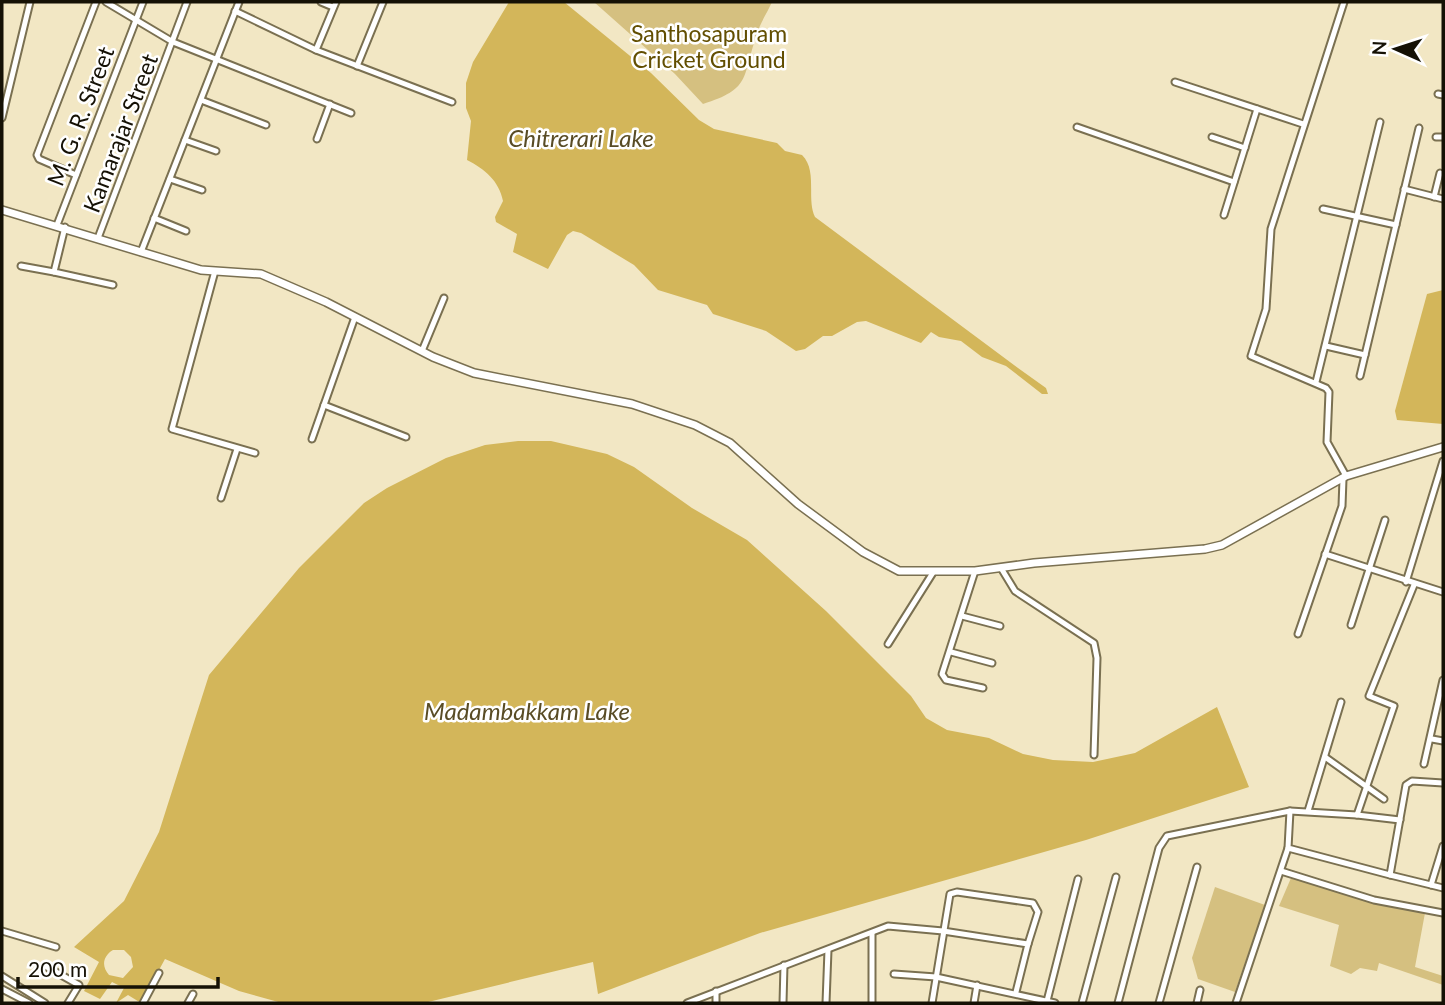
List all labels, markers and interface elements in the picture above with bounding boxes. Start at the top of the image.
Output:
north arrow [1361,14,1431,84]
park label: Santhosapuram Cricket Ground [631,19,787,73]
text: N [1367,40,1390,56]
street label: M. G. R. Street [41,42,120,190]
street label: Kamarajar Street [77,49,163,216]
water label: Chitrerari Lake [508,123,654,152]
water label: Madambakkam Lake [424,696,630,725]
scale bar [18,946,217,990]
text: 200 m [28,956,87,981]

